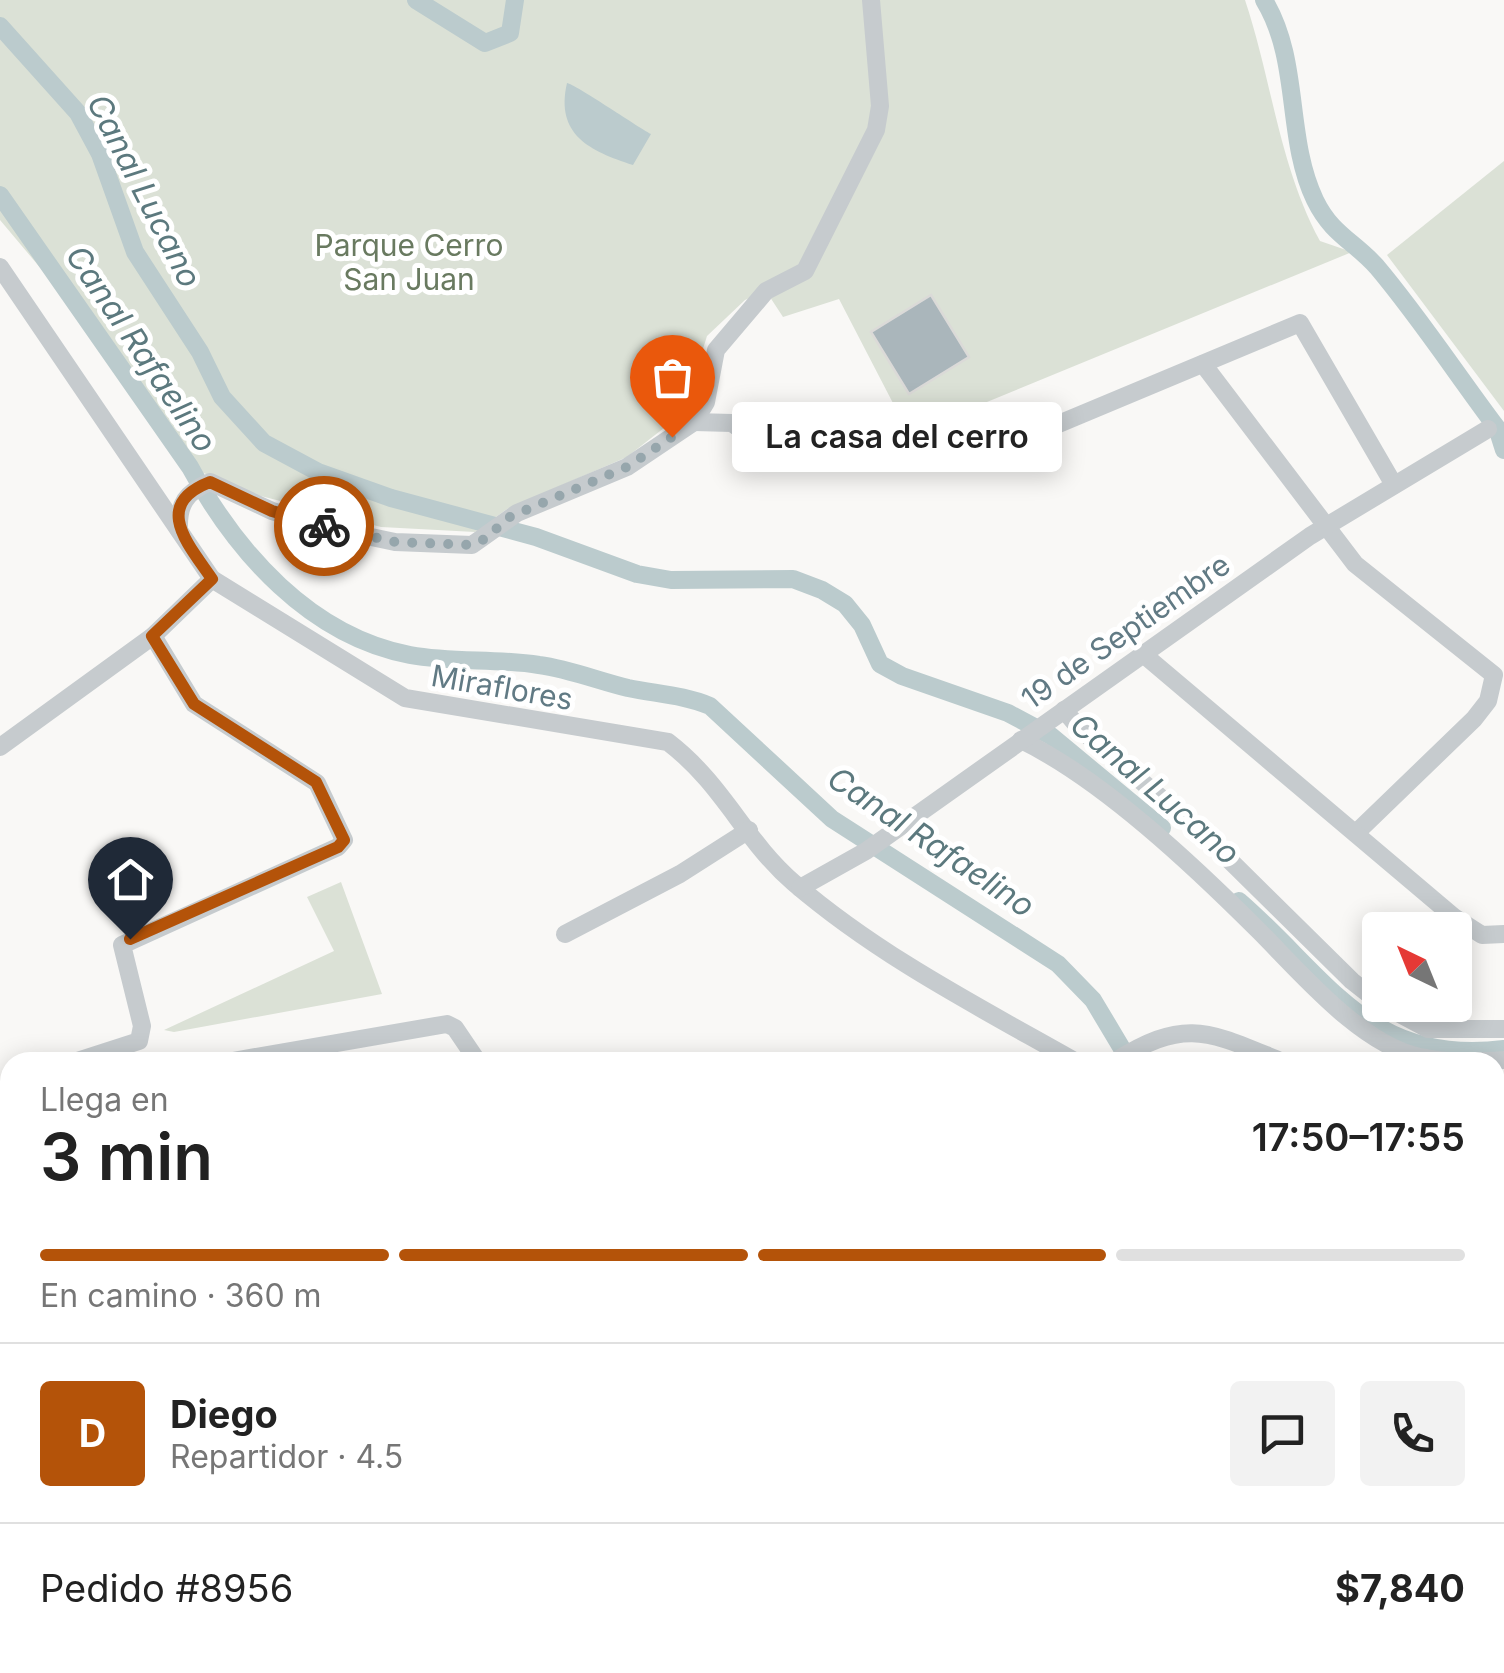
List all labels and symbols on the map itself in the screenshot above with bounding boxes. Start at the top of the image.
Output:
water label: Canal Lucano [79,88,210,294]
park label: Parque Cerro San Juan [315,227,503,297]
water label: Canal Rafaelino [58,238,225,459]
pin [630,335,715,438]
callout: La casa del cerro [732,402,1062,472]
courier [274,476,374,576]
street label: 19 de Septiembre [1014,546,1237,717]
street label: Miraflores [429,657,576,717]
water label: Canal Lucano [1063,705,1248,873]
water label: Canal Rafaelino [821,758,1042,925]
pin [88,837,173,940]
north arrow [1362,912,1472,1022]

